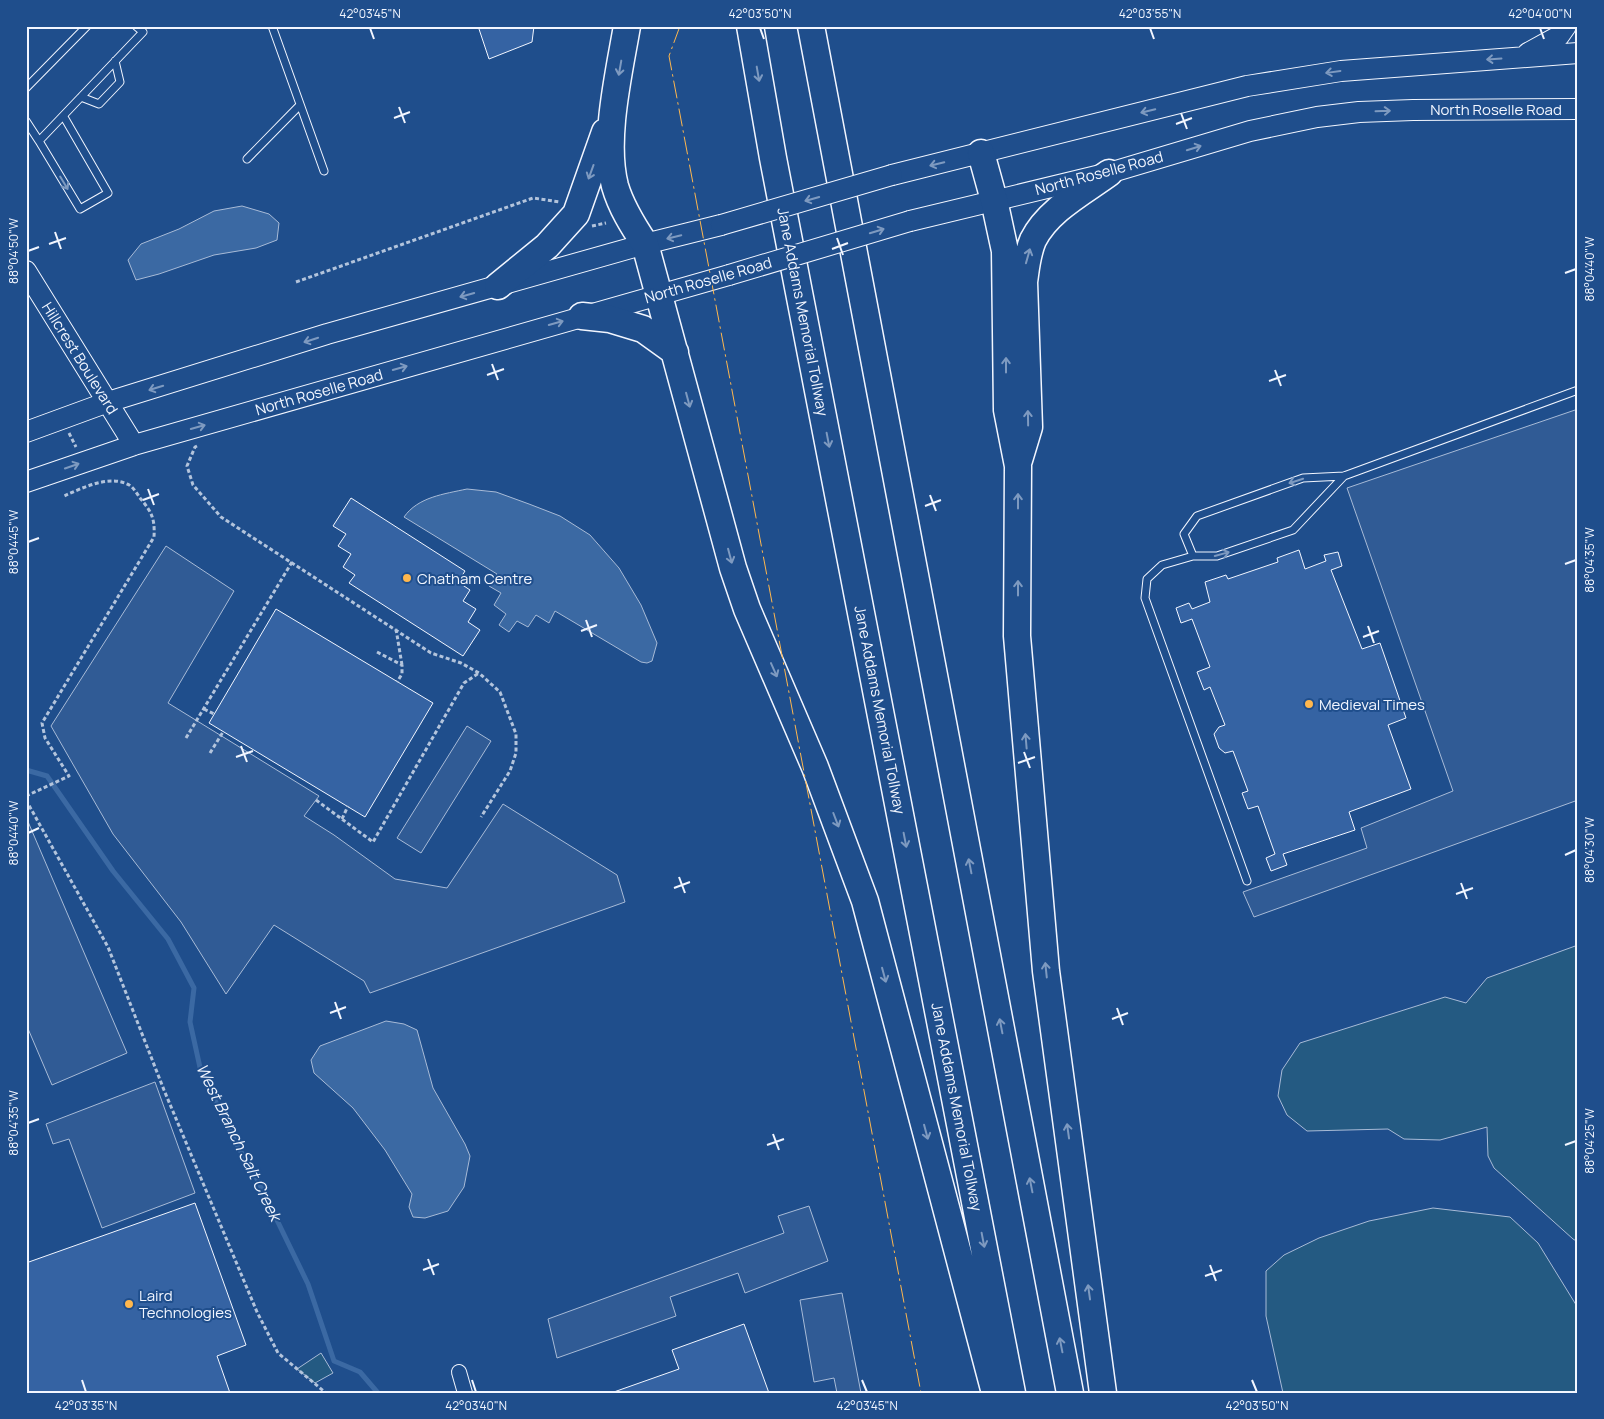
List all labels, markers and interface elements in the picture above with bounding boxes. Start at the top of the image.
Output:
text: 42°03'45"N [339,5,401,22]
text: 42°03'50"N [728,5,792,22]
text: 42°03'55"N [1119,5,1181,22]
text: 42°04'00"N [1508,5,1572,22]
one-way arrow [1486,54,1502,63]
one-way arrow [615,60,625,76]
one-way arrow [754,66,764,82]
one-way arrow [1326,67,1342,77]
street label: North Roselle Road [1430,99,1562,120]
one-way arrow [1140,107,1156,117]
one-way arrow [1375,107,1391,116]
one-way arrow [1186,142,1202,152]
street label: North Roselle Road [1033,146,1165,200]
one-way arrow [929,160,945,169]
one-way arrow [586,164,595,179]
one-way arrow [60,176,70,190]
one-way arrow [804,194,820,204]
street label: Jane Addams Memorial Tollway [772,206,834,418]
text: 88°04'50"W [5,217,22,284]
one-way arrow [868,225,884,235]
one-way arrow [666,232,682,242]
text: 88°04'40"W [1581,236,1598,301]
one-way arrow [1024,249,1034,265]
street label: North Roselle Road [642,252,774,308]
one-way arrow [459,290,475,300]
street label: Hillcrest Boulevard [37,298,123,418]
one-way arrow [548,318,564,328]
one-way arrow [303,335,319,345]
one-way arrow [1001,358,1011,374]
one-way arrow [391,363,407,373]
street label: North Roselle Road [253,364,385,420]
one-way arrow [148,384,164,394]
one-way arrow [683,391,693,407]
one-way arrow [1024,411,1033,427]
one-way arrow [190,421,206,431]
one-way arrow [824,432,833,448]
one-way arrow [64,461,80,470]
one-way arrow [1289,477,1304,486]
one-way arrow [1013,493,1023,510]
text: 88°04'45"W [5,509,22,574]
text: 88°04'35"W [1581,527,1598,593]
one-way arrow [726,548,735,564]
one-way arrow [1214,548,1230,558]
place label: Chatham Centre [417,568,532,589]
marker: Chatham Centre [401,572,413,584]
one-way arrow [1013,580,1023,596]
street label: Jane Addams Memorial Tollway [849,604,911,816]
one-way arrow [770,662,779,677]
place label: Medieval Times [1319,694,1425,715]
marker: Medieval Times [1303,698,1315,710]
one-way arrow [1022,734,1031,750]
text: 88°04'40"W [5,800,22,865]
one-way arrow [832,813,841,828]
text: 88°04'30"W [1581,816,1598,883]
one-way arrow [901,832,911,848]
one-way arrow [965,858,975,874]
one-way arrow [1041,963,1051,979]
one-way arrow [880,967,889,983]
street label: Jane Addams Memorial Tollway [926,1001,988,1213]
one-way arrow [995,1018,1005,1034]
water label: West Branch Salt Creek [191,1060,288,1226]
text: 88°04'35"W [5,1090,22,1156]
text: 88°04'25"W [1581,1107,1598,1174]
one-way arrow [922,1124,931,1140]
one-way arrow [1063,1124,1073,1140]
one-way arrow [1026,1178,1035,1194]
one-way arrow [978,1232,988,1248]
place label: Laird Technologies [139,1285,232,1323]
one-way arrow [1084,1285,1094,1301]
marker: Laird Technologies [123,1298,135,1310]
one-way arrow [1056,1337,1066,1353]
text: 42°03'35"N [55,1397,117,1414]
text: 42°03'40"N [445,1397,507,1414]
text: 42°03'45"N [836,1397,898,1414]
text: 42°03'50"N [1225,1397,1289,1414]

